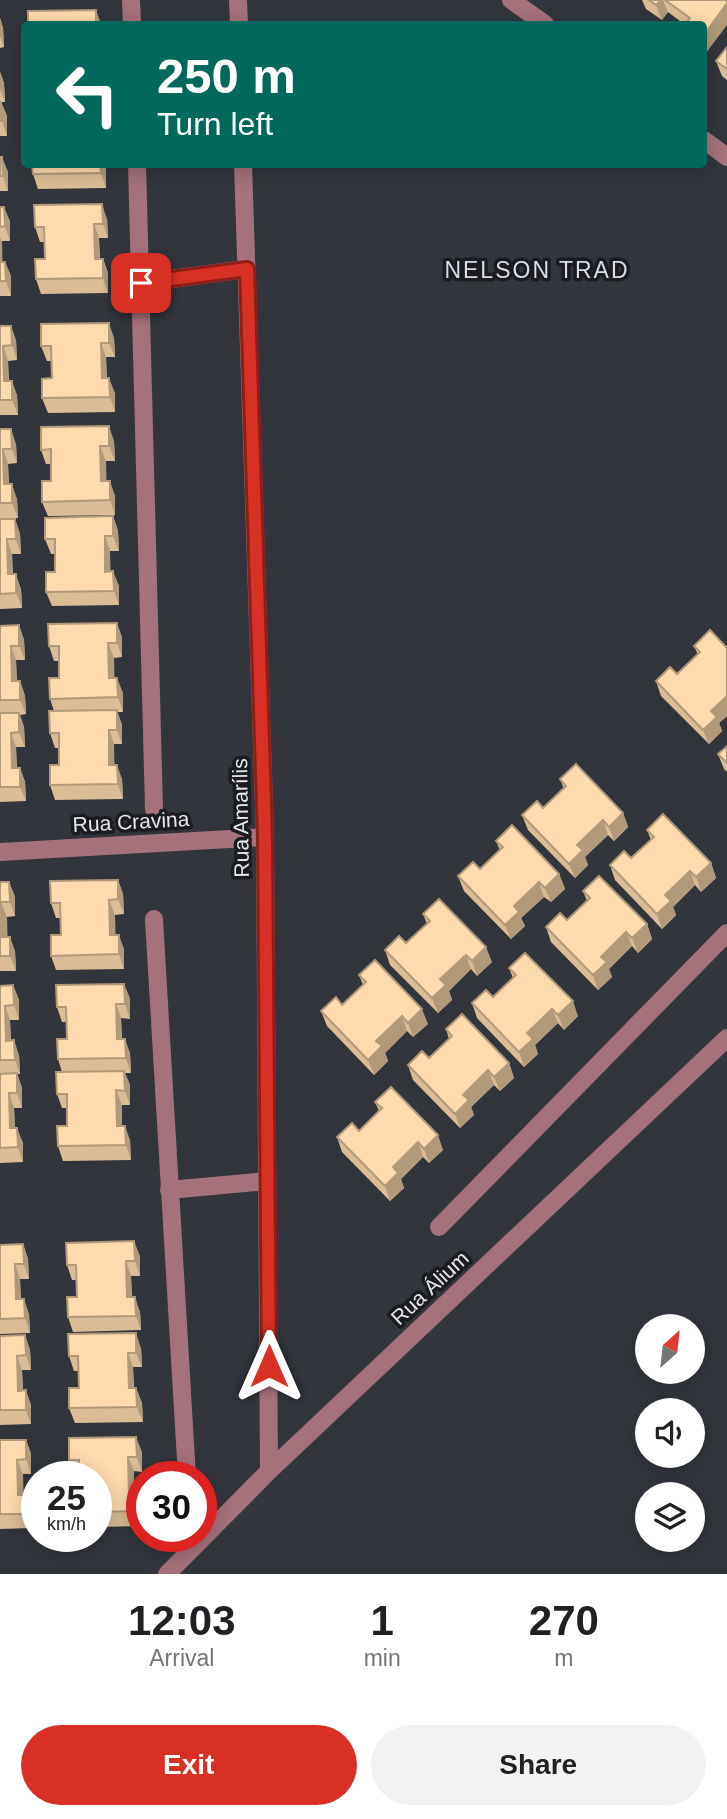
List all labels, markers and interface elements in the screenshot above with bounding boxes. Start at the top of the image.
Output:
icon: left [42,49,133,140]
text: 250 m [157,49,296,103]
text: Turn left [157,106,273,142]
pin [111,253,171,313]
district label: NELSON TRAD [444,257,630,283]
icon: arrive [122,264,160,302]
street label: Rua Amarílis [228,758,253,878]
street label: Rua Cravina [72,807,190,836]
street label: Rua Álium [386,1246,473,1329]
north arrow [635,1314,705,1384]
map controls [635,1314,705,1552]
position arrow [232,1329,306,1403]
button: sound [635,1398,705,1468]
speed limit sign: 30 [126,1461,217,1552]
text: 25 [47,1478,86,1517]
button: layers [635,1482,705,1552]
text: km/h [47,1514,86,1534]
text: 12:03 [128,1597,236,1644]
text: 1 [370,1597,394,1644]
text: 270 [529,1597,599,1644]
text: Arrival [149,1645,214,1671]
text: min [364,1645,401,1671]
text: m [554,1645,573,1671]
button: Exit [21,1725,357,1805]
button: Share [371,1725,706,1805]

